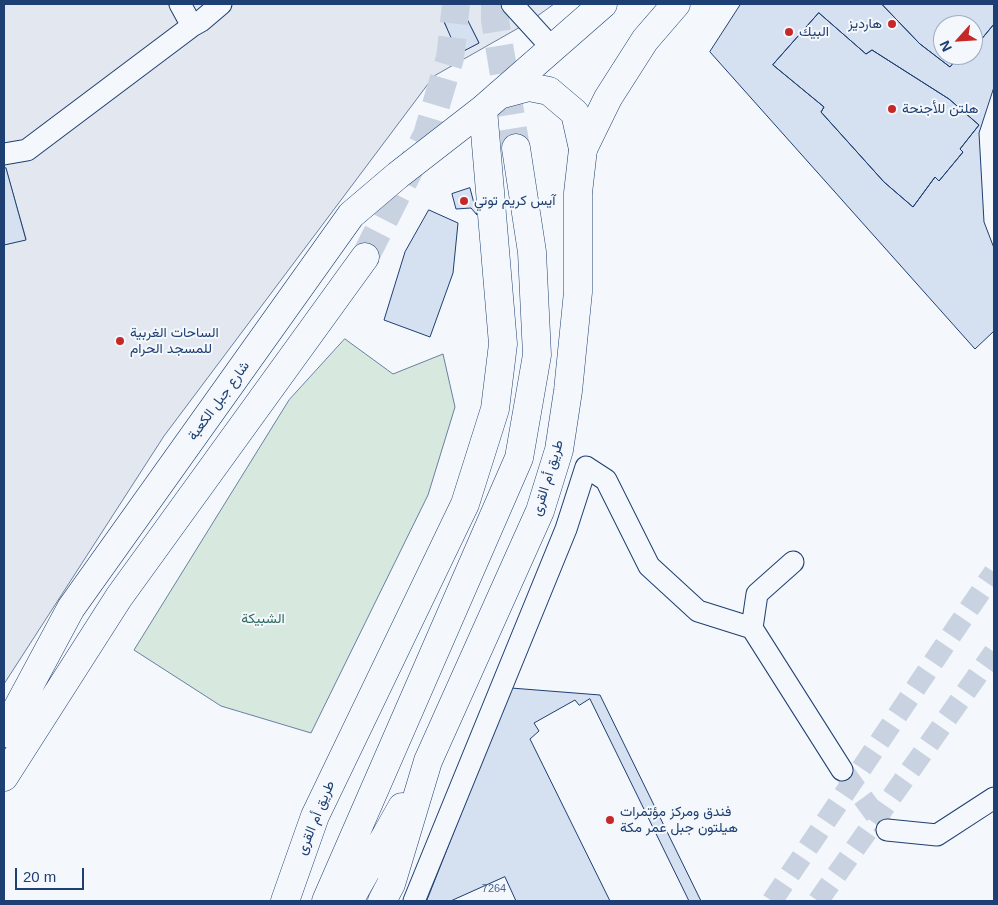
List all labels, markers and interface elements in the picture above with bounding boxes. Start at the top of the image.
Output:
north arrow [933,15,983,65]
place label: هارديز [848,16,882,32]
marker: هارديز [886,18,898,30]
place label: البيك [799,24,829,40]
marker: البيك [783,26,795,38]
text: N [936,38,955,54]
place label: هلتن للأجنحة [902,101,979,117]
marker: هلتن للأجنحة [886,103,898,115]
place label: آيس كريم توتي [474,193,555,209]
marker: آيس كريم توتي [458,195,470,207]
place label: الساحات الغربية للمسجد الحرام [130,325,219,358]
marker: الساحات الغربية للمسجد الحرام [114,335,126,347]
street label: شارع جبل الكعبة [185,358,253,444]
street label: طريق أم القرى [528,438,568,518]
park label: الشبيكة [241,611,285,627]
street label: طريق أم القرى [293,778,339,858]
place label: فندق ومركز مؤتمرات هيلتون جبل عمر مكة [620,804,738,836]
marker: فندق ومركز مؤتمرات هيلتون جبل عمر مكة [604,814,616,826]
scale bar [18,858,86,890]
text: 20 m [23,868,56,885]
house number: 7264 [482,882,506,896]

